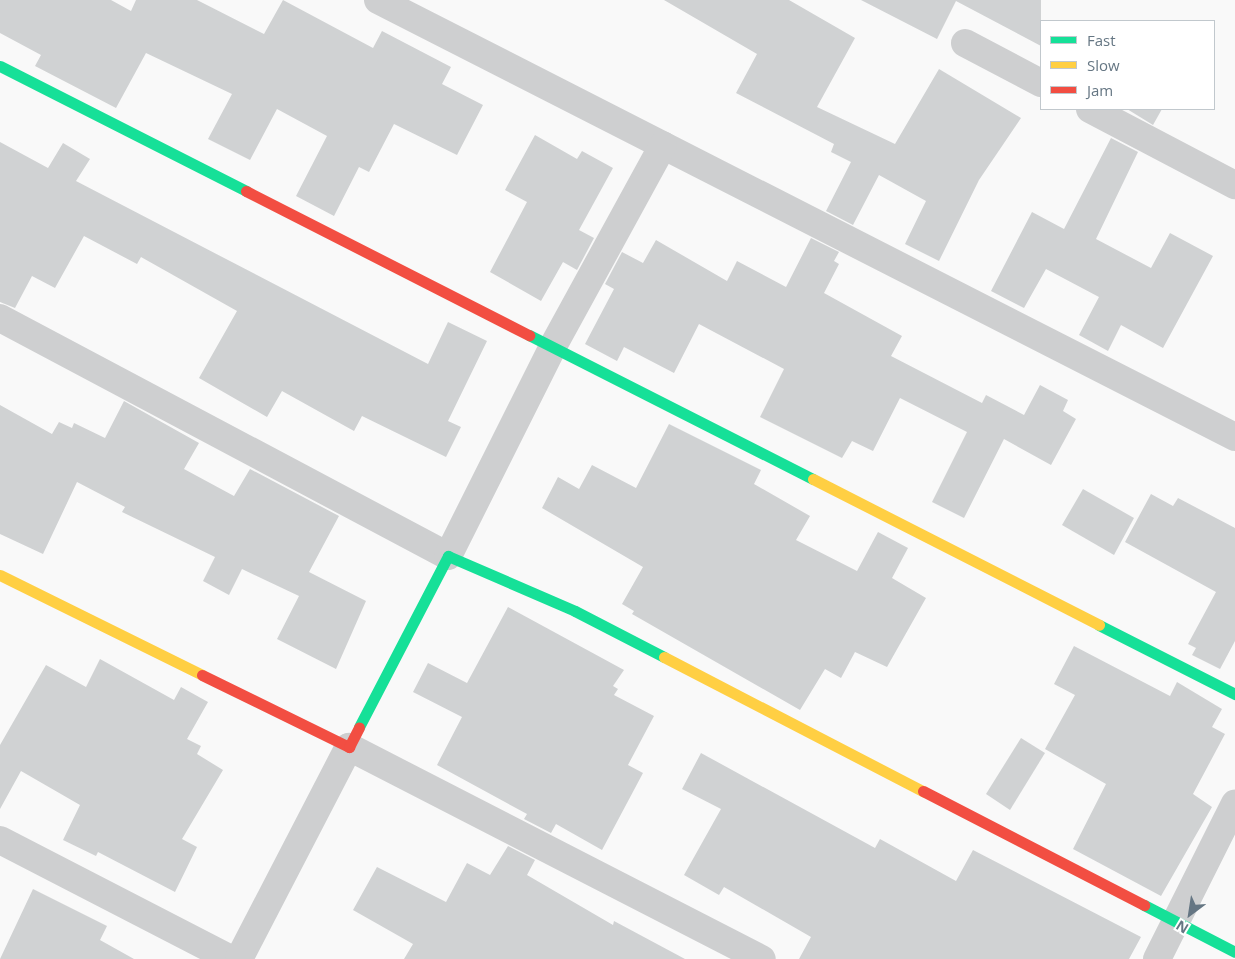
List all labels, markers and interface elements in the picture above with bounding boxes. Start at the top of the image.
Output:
legend [1040,20,1215,110]
text: Fast [1087,30,1116,50]
text: Slow [1087,55,1120,75]
text: Jam [1087,80,1113,100]
north arrow [1165,889,1215,939]
text: N [1172,916,1192,938]

